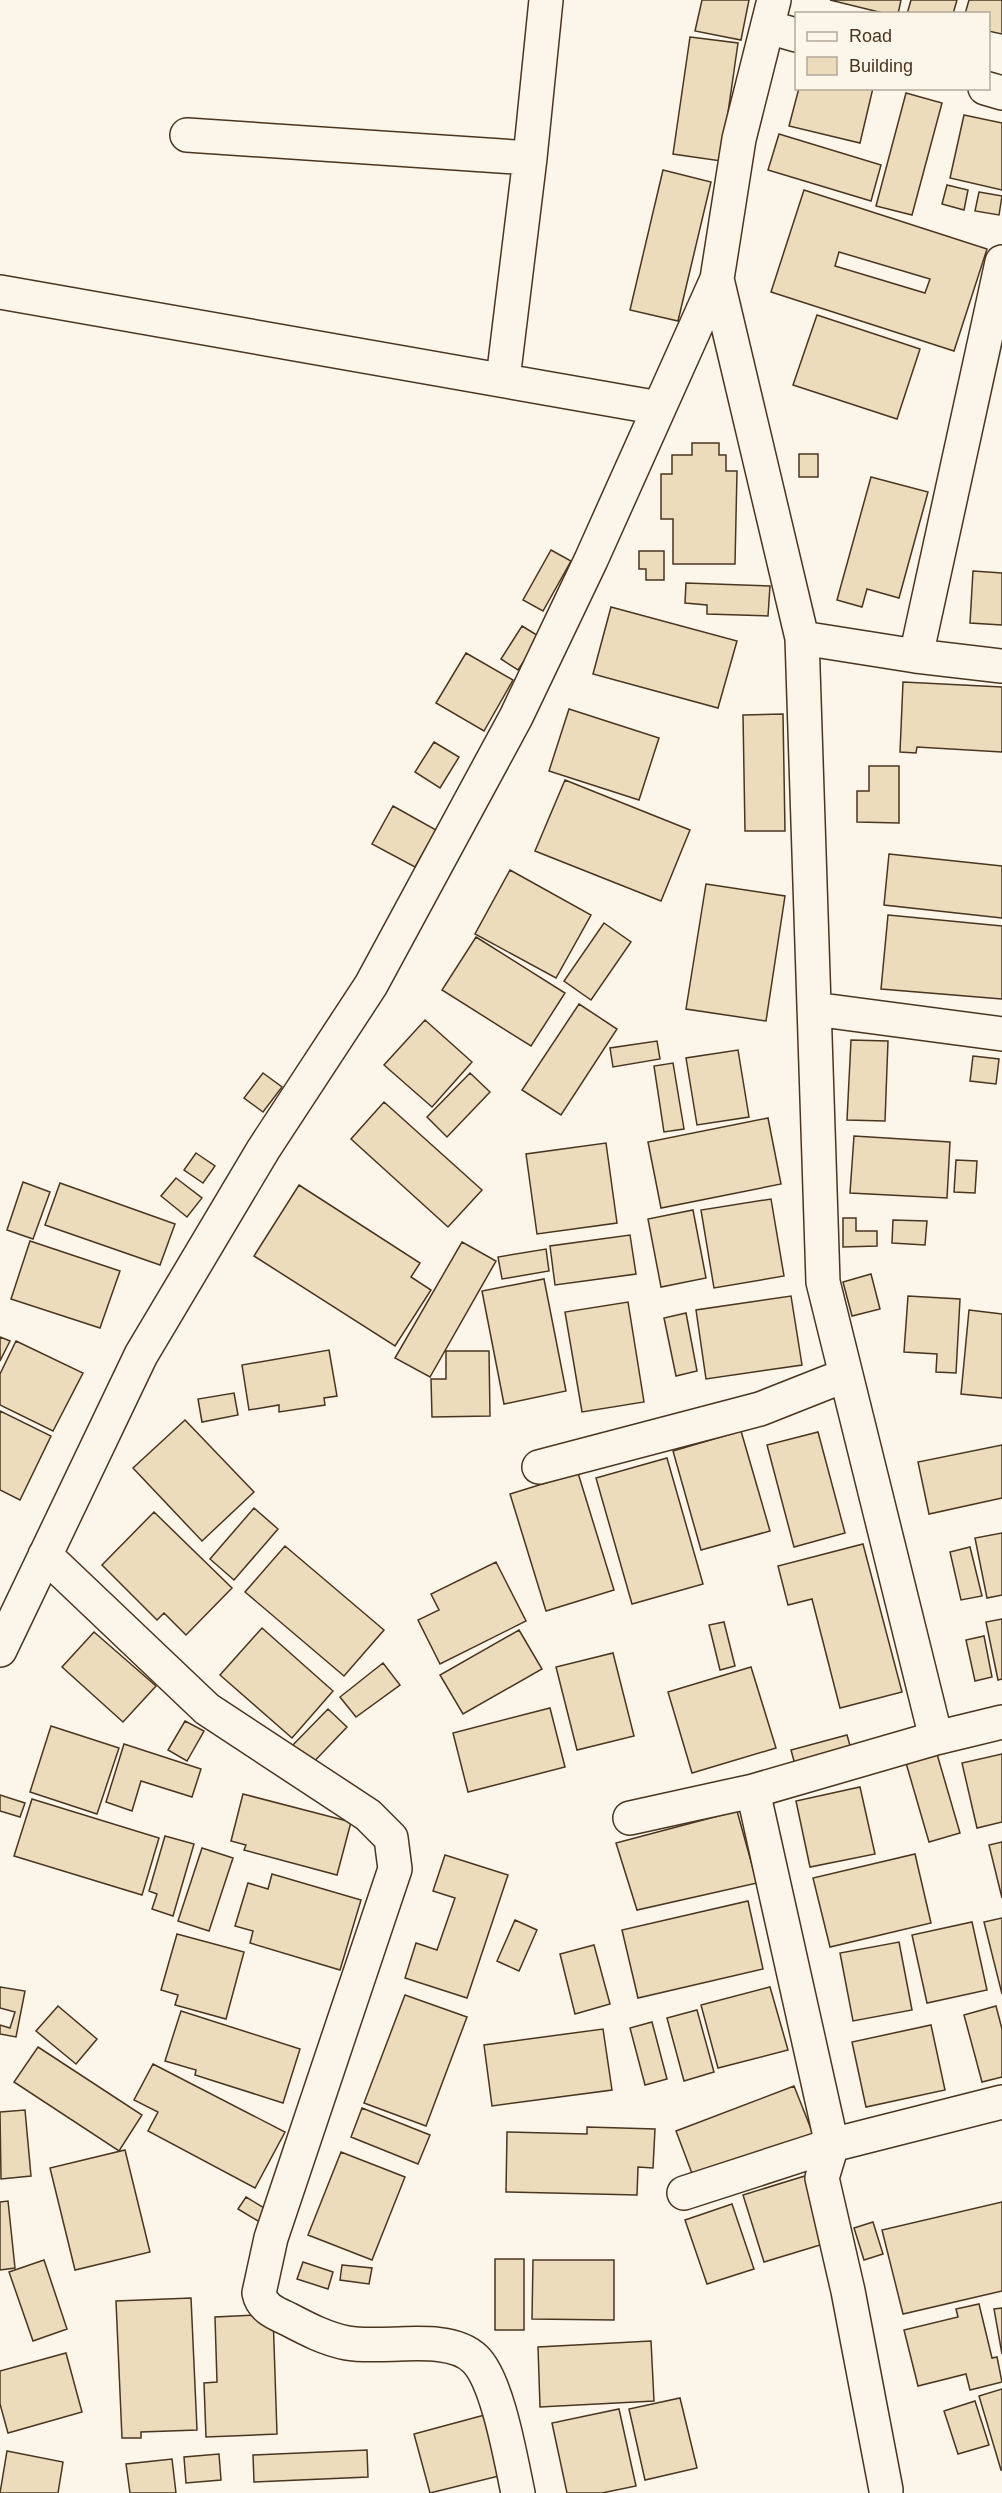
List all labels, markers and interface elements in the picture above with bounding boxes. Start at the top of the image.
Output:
legend [795,12,990,90]
text: Road [849,26,892,46]
text: Building [849,56,913,76]

